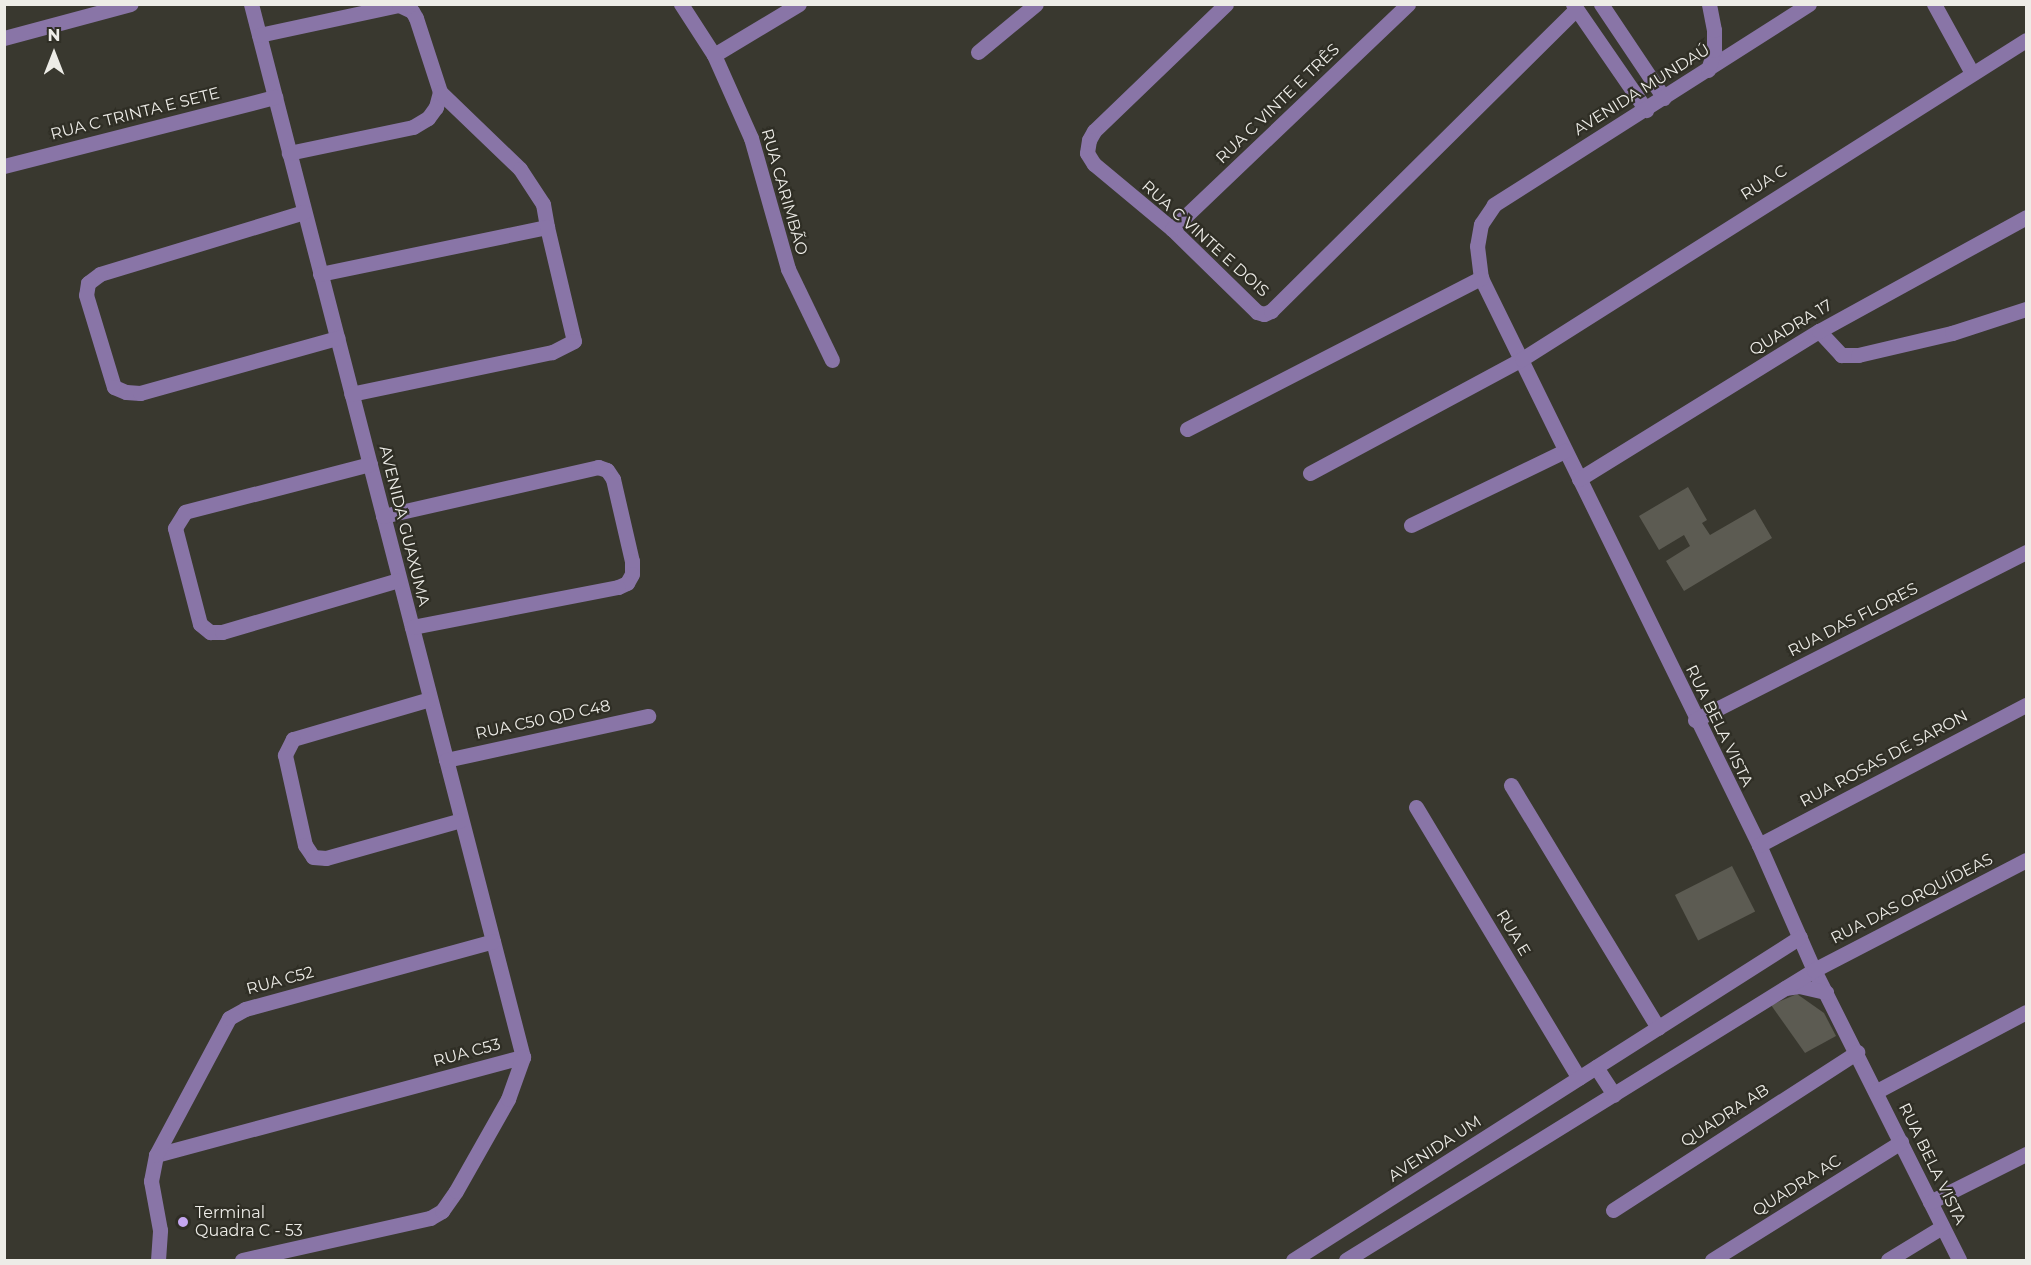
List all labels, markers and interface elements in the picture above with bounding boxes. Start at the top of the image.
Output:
north arrow [24,24,84,84]
text: N [48,26,60,45]
street label: RUA C VINTE E TRÊS [1212,40,1344,168]
street label: AVENIDA MUNDAÚ [1570,40,1714,140]
street label: RUA C TRINTA E SETE [49,84,221,144]
street label: RUA CARIMBÃO [757,127,811,257]
street label: RUA C [1737,161,1791,205]
street label: RUA C VINTE E DOIS [1138,177,1272,301]
street label: QUADRA 17 [1746,296,1836,360]
street label: AVENIDA GUAXUMA [375,444,433,608]
street label: RUA DAS FLORES [1785,579,1921,661]
street label: RUA BELA VISTA [1681,662,1757,790]
street label: RUA C50 QD C48 [474,696,612,744]
street label: RUA ROSAS DE SARON [1797,707,1971,811]
street label: RUA DAS ORQUÍDEAS [1828,850,1996,948]
street label: RUA E [1492,906,1534,960]
street label: RUA C52 [244,963,316,999]
street label: RUA C53 [431,1035,503,1071]
street label: QUADRA AB [1677,1080,1773,1152]
street label: RUA BELA VISTA [1894,1100,1970,1228]
street label: AVENIDA UM [1385,1112,1485,1186]
street label: QUADRA AC [1749,1151,1845,1221]
place label: Terminal Quadra C - 53 [195,1203,303,1241]
marker: Terminal Quadra C - 53 [176,1215,190,1229]

